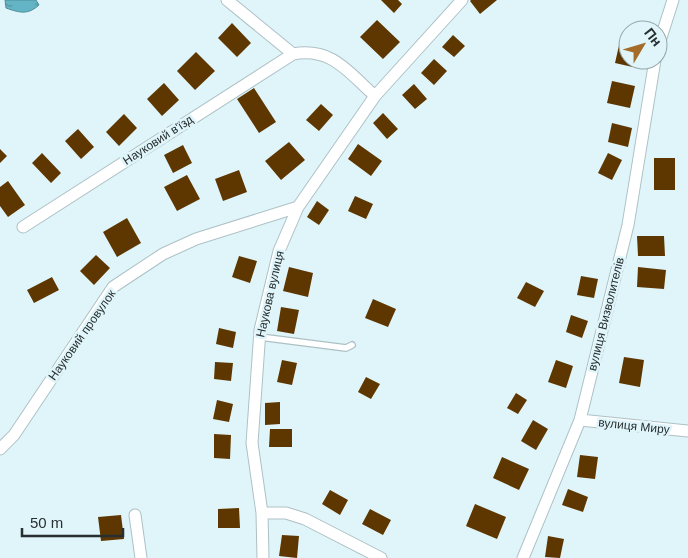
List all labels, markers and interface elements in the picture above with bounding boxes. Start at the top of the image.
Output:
north arrow [618,20,668,70]
text: Пн [641,25,665,49]
street label: Науковий в'їзд [120,112,196,168]
street label: Наукова вулиця [253,249,287,339]
street label: вулиця Визволителів [585,256,627,372]
street label: Науковий провулок [46,286,119,383]
street label: вулиця Миру [598,415,670,437]
scale bar [22,506,124,538]
text: 50 m [30,514,63,531]

